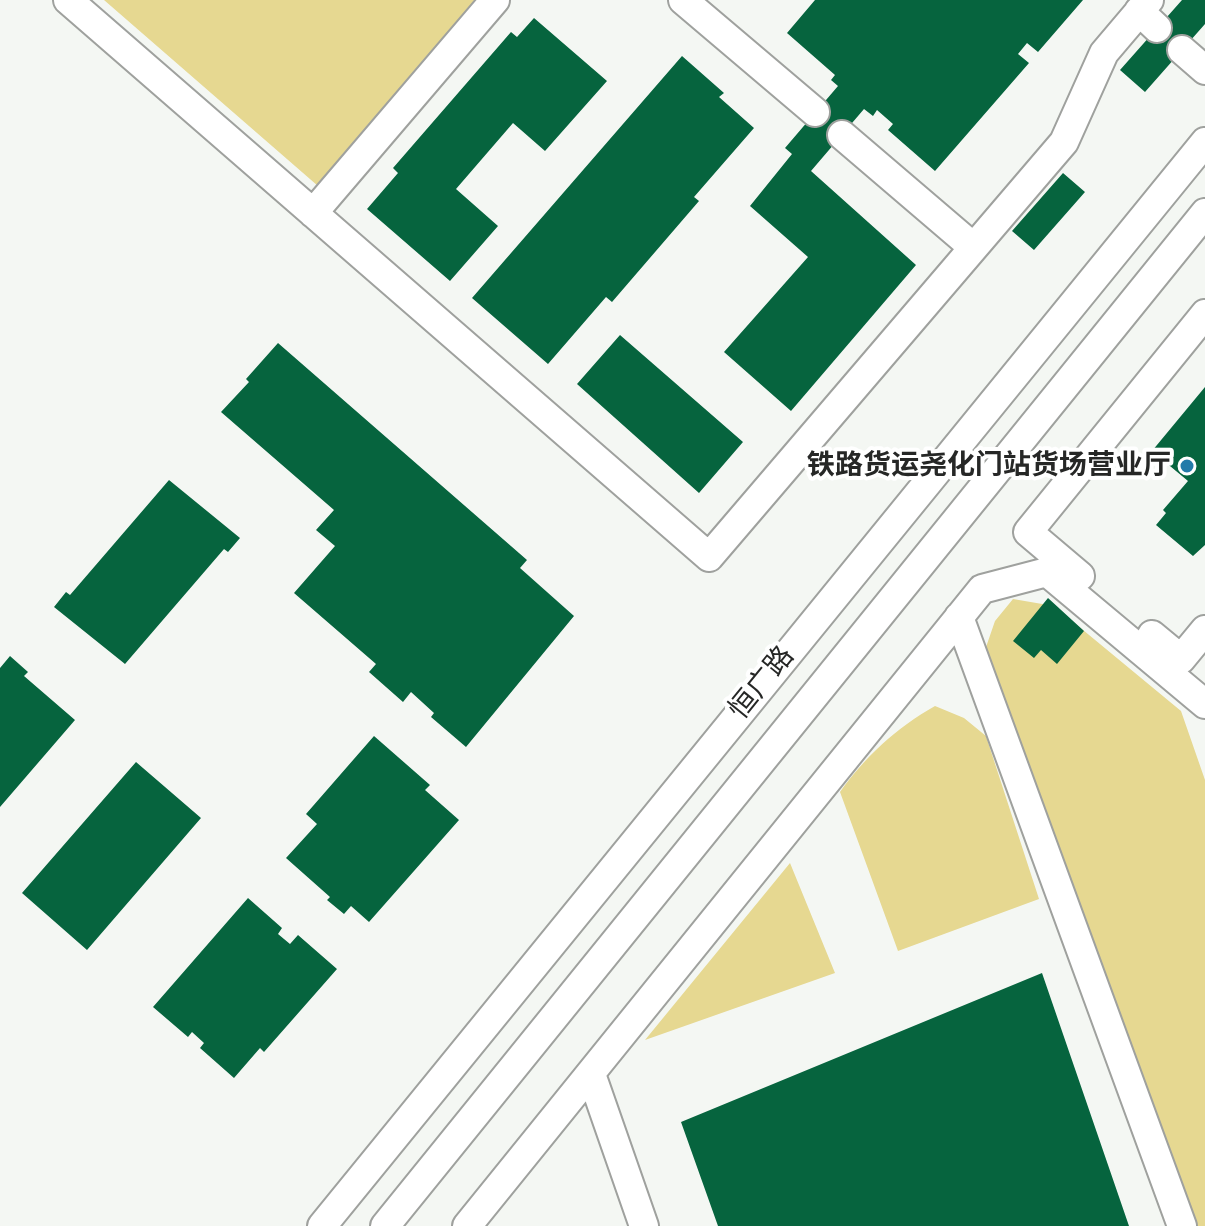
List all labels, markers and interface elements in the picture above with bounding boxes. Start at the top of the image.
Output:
place label: 铁路货运尧化门站货场营业厅 [807,449,1171,483]
marker: 铁路货运尧化门站货场营业厅 [1178,457,1196,475]
street label: 恒广路 [723,640,801,726]

